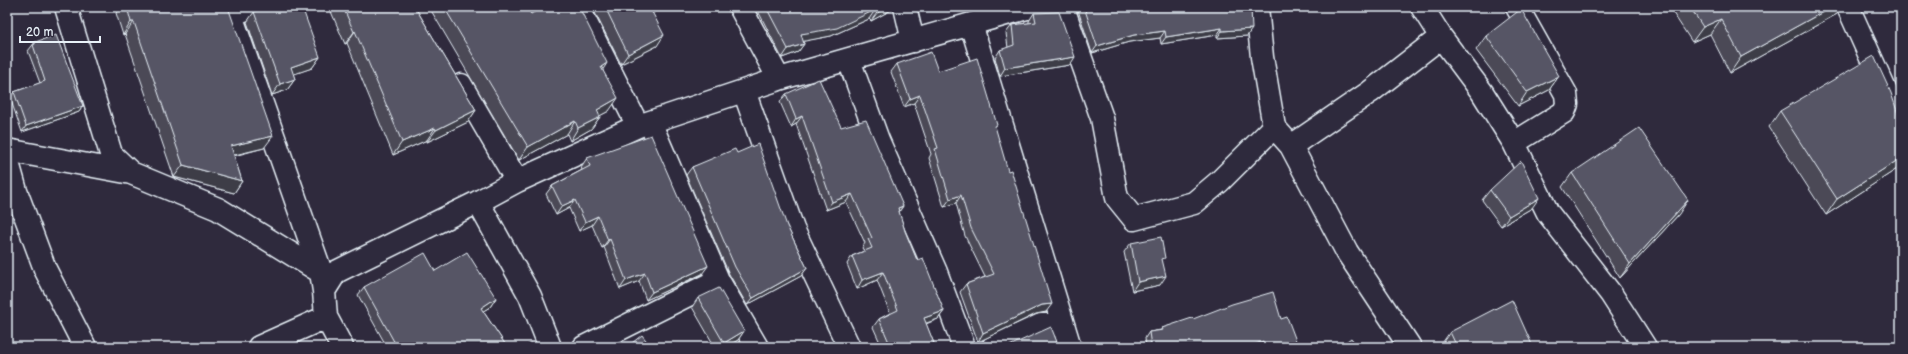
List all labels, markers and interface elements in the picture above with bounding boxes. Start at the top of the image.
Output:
scale bar [20,18,100,44]
text: 20 m [26,25,53,40]

